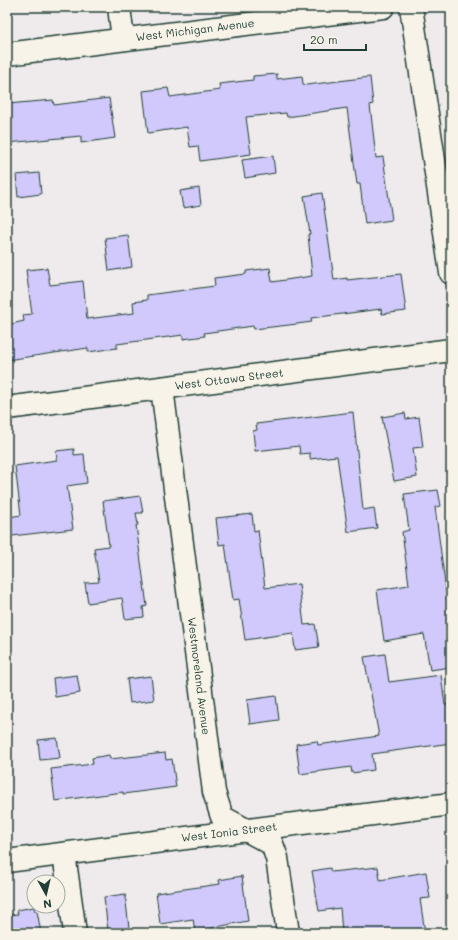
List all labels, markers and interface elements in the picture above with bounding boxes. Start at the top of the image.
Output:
street label: West Michigan Avenue [135,15,255,44]
scale bar [304,26,366,52]
text: 20 m [310,31,338,47]
street label: West Ottawa Street [174,364,284,393]
street label: Westmoreland Avenue [185,616,214,736]
street label: West Ionia Street [180,818,278,845]
north arrow [26,874,66,914]
text: N [42,896,53,912]

